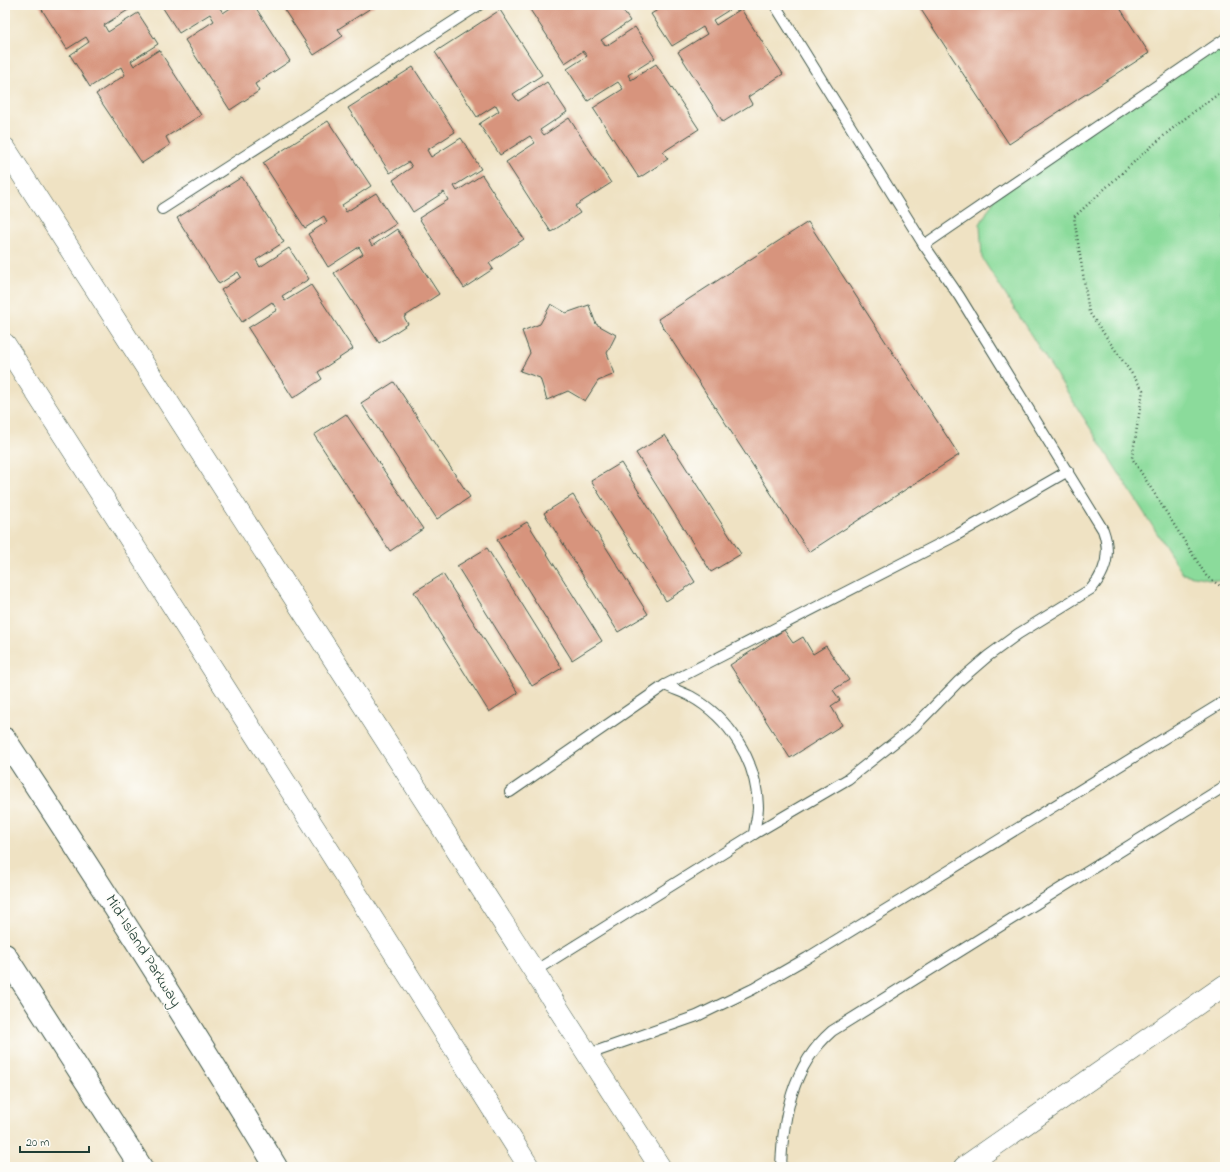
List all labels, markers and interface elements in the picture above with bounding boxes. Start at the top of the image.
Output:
street label: Mid-Island Parkway [99,890,187,1012]
scale bar [20,1128,89,1154]
text: 20 m [26,1134,49,1152]

